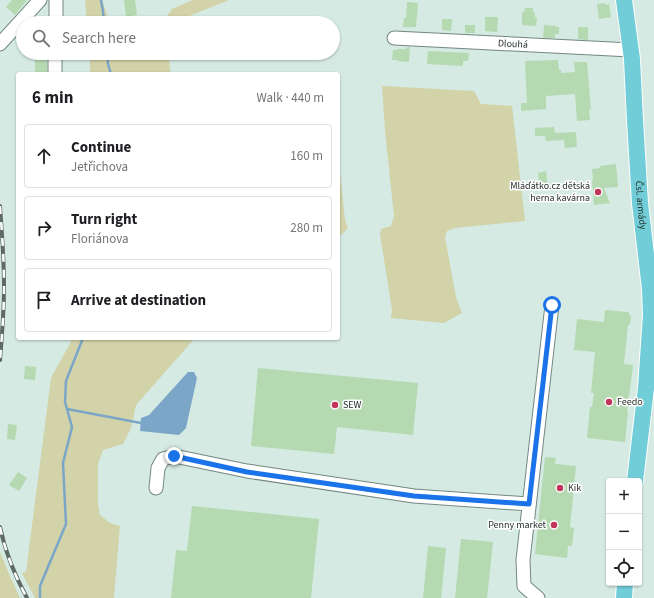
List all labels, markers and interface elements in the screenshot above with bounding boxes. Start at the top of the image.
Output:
search box [16,16,340,60]
icon: search [30,27,52,49]
text: Search here [62,28,136,49]
street label: Dlouhá [497,36,528,52]
text: 6 min [32,86,73,110]
text: Walk · 440 m [256,89,324,107]
text: Continue [71,137,131,158]
icon: ahead [33,145,55,167]
text: 160 m [290,147,323,165]
text: Jetřichova [71,158,128,176]
place label: Mláďátko.cz dětská herna kavárna [510,179,590,205]
street label: Čsl. armády [632,180,650,231]
marker: Mláďátko.cz dětská herna kavárna [593,187,603,197]
text: Turn right [71,209,137,230]
icon: right [33,217,55,239]
text: 280 m [290,219,323,237]
text: Floriánova [71,230,129,248]
icon: arrive [33,289,55,311]
text: Arrive at destination [71,290,206,311]
route start [543,296,561,314]
place label: Feedo [617,395,643,409]
marker: Feedo [604,397,614,407]
place label: SEW [343,398,362,412]
marker: SEW [330,400,340,410]
route end [165,447,183,465]
map controls [606,478,642,586]
button: + [606,478,642,514]
place label: Kik [568,481,581,495]
marker: Kik [555,483,565,493]
button: − [606,514,642,550]
place label: Penny market [488,518,547,532]
marker: Penny market [549,520,559,530]
button: locate [606,550,642,586]

